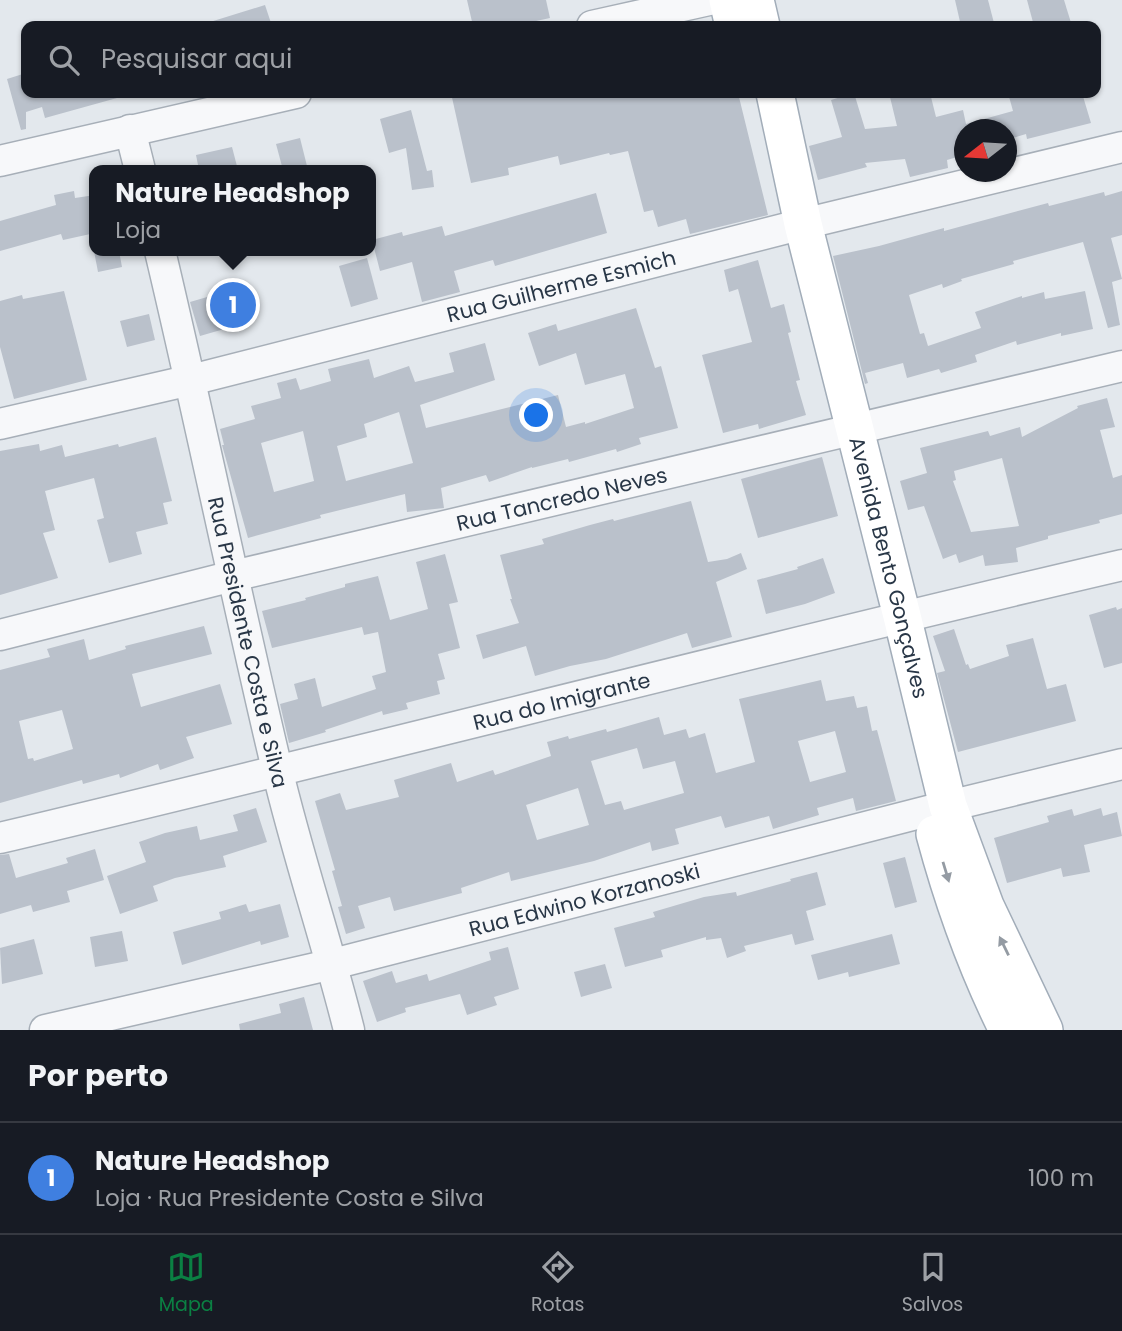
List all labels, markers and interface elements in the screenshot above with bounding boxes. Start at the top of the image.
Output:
search box [21,21,1101,98]
icon: search [45,41,83,79]
text: Pesquisar aqui [101,41,292,77]
north arrow [954,119,1017,182]
popup [89,165,376,256]
text: Nature Headshop [115,175,350,211]
text: Loja [115,214,161,246]
street label: Rua Guilherme Esmich [443,243,679,329]
pin: 1 [210,279,256,331]
your location [519,398,553,432]
street label: Avenida Bento Gonçalves [843,433,936,701]
street label: Rua Tancredo Neves [453,459,670,537]
street label: Rua Presidente Costa e Silva [201,494,296,791]
street label: Rua do Imigrante [470,665,653,737]
street label: Rua Edwino Korzanoski [466,856,703,943]
one-way arrow [941,862,951,883]
one-way arrow [999,936,1010,956]
text: Por perto [28,1054,168,1097]
text: Nature Headshop [95,1143,330,1179]
text: 1 [47,1162,55,1194]
text: 100 m [1028,1162,1094,1194]
text: Loja · Rua Presidente Costa e Silva [95,1182,484,1214]
tab: Mapa [159,1248,214,1319]
tab: Rotas [531,1248,584,1319]
tab: Salvos [902,1248,963,1319]

